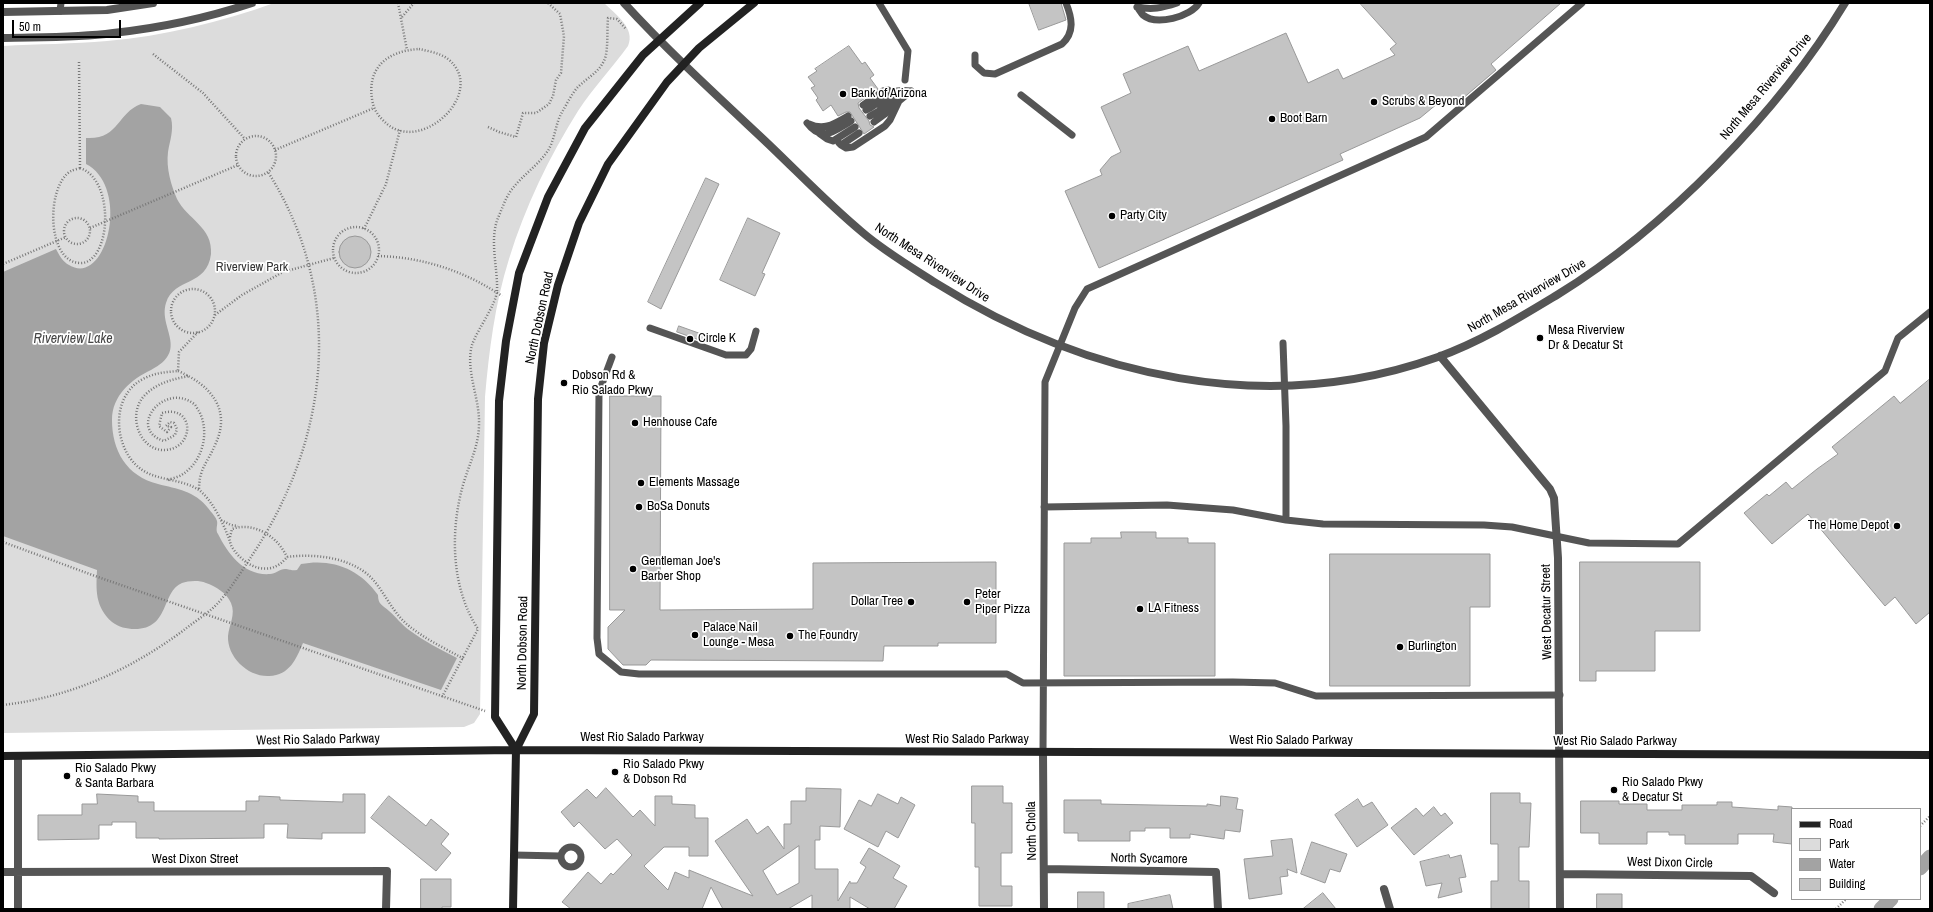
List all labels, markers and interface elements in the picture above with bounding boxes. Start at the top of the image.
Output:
scale bar [14,12,123,38]
text: 50 m [19,19,41,35]
street label: North Mesa Riverview Drive [1717,31,1815,143]
place label: Bank of Arizona [851,86,927,102]
marker: Bank of Arizona [838,89,848,99]
place label: Scrubs & Beyond [1382,94,1464,110]
marker: Scrubs & Beyond [1369,97,1379,107]
place label: Boot Barn [1280,111,1327,127]
marker: Boot Barn [1267,114,1277,124]
place label: Party City [1120,208,1167,224]
marker: Party City [1107,211,1117,221]
street label: North Mesa Riverview Drive [872,220,992,306]
street label: North Mesa Riverview Drive [1465,256,1589,336]
park label: Riverview Park [216,260,288,276]
street label: North Dobson Road [523,270,557,366]
place label: Mesa Riverview Dr & Decatur St [1548,323,1624,354]
water label: Riverview Lake [33,331,113,347]
place label: Circle K [698,331,736,347]
marker: Mesa Riverview Dr & Decatur St [1535,333,1545,343]
marker: Circle K [685,334,695,344]
place label: Dobson Rd & Rio Salado Pkwy [572,368,653,399]
marker: Dobson Rd & Rio Salado Pkwy [559,378,569,388]
place label: Henhouse Cafe [643,415,717,431]
marker: Henhouse Cafe [630,418,640,428]
place label: Elements Massage [649,475,740,491]
marker: Elements Massage [636,478,646,488]
place label: BoSa Donuts [647,499,710,515]
marker: BoSa Donuts [634,502,644,512]
place label: The Home Depot [1808,518,1889,534]
marker: The Home Depot [1892,521,1902,531]
place label: Gentleman Joe's Barber Shop [641,554,721,585]
marker: Gentleman Joe's Barber Shop [628,564,638,574]
street label: West Decatur Street [1538,564,1556,660]
place label: Peter Piper Pizza [975,587,1030,618]
place label: Dollar Tree [851,594,903,610]
street label: North Dobson Road [514,596,532,690]
marker: Dollar Tree [906,597,916,607]
marker: Peter Piper Pizza [962,597,972,607]
place label: LA Fitness [1148,601,1199,617]
marker: LA Fitness [1135,604,1145,614]
place label: Palace Nail Lounge - Mesa [703,620,774,651]
place label: The Foundry [798,628,858,644]
marker: Palace Nail Lounge - Mesa [690,630,700,640]
marker: The Foundry [785,631,795,641]
place label: Burlington [1408,639,1457,655]
marker: Burlington [1395,642,1405,652]
street label: West Rio Salado Parkway [580,730,704,746]
street label: West Rio Salado Parkway [256,731,380,749]
street label: West Rio Salado Parkway [905,732,1029,748]
street label: West Rio Salado Parkway [1229,733,1353,749]
street label: West Rio Salado Parkway [1553,734,1677,750]
place label: Rio Salado Pkwy & Dobson Rd [623,757,704,788]
place label: Rio Salado Pkwy & Santa Barbara [75,761,156,792]
marker: Rio Salado Pkwy & Dobson Rd [610,767,620,777]
marker: Rio Salado Pkwy & Santa Barbara [62,771,72,781]
place label: Rio Salado Pkwy & Decatur St [1622,775,1703,806]
marker: Rio Salado Pkwy & Decatur St [1609,785,1619,795]
street label: North Cholla [1024,801,1040,861]
legend [1791,808,1921,900]
text: Road [1829,816,1853,832]
text: Park [1829,836,1849,852]
street label: North Sycamore [1110,851,1188,867]
street label: West Dixon Street [152,852,238,868]
street label: West Dixon Circle [1627,854,1713,872]
text: Water [1829,856,1855,872]
text: Building [1829,876,1865,892]

